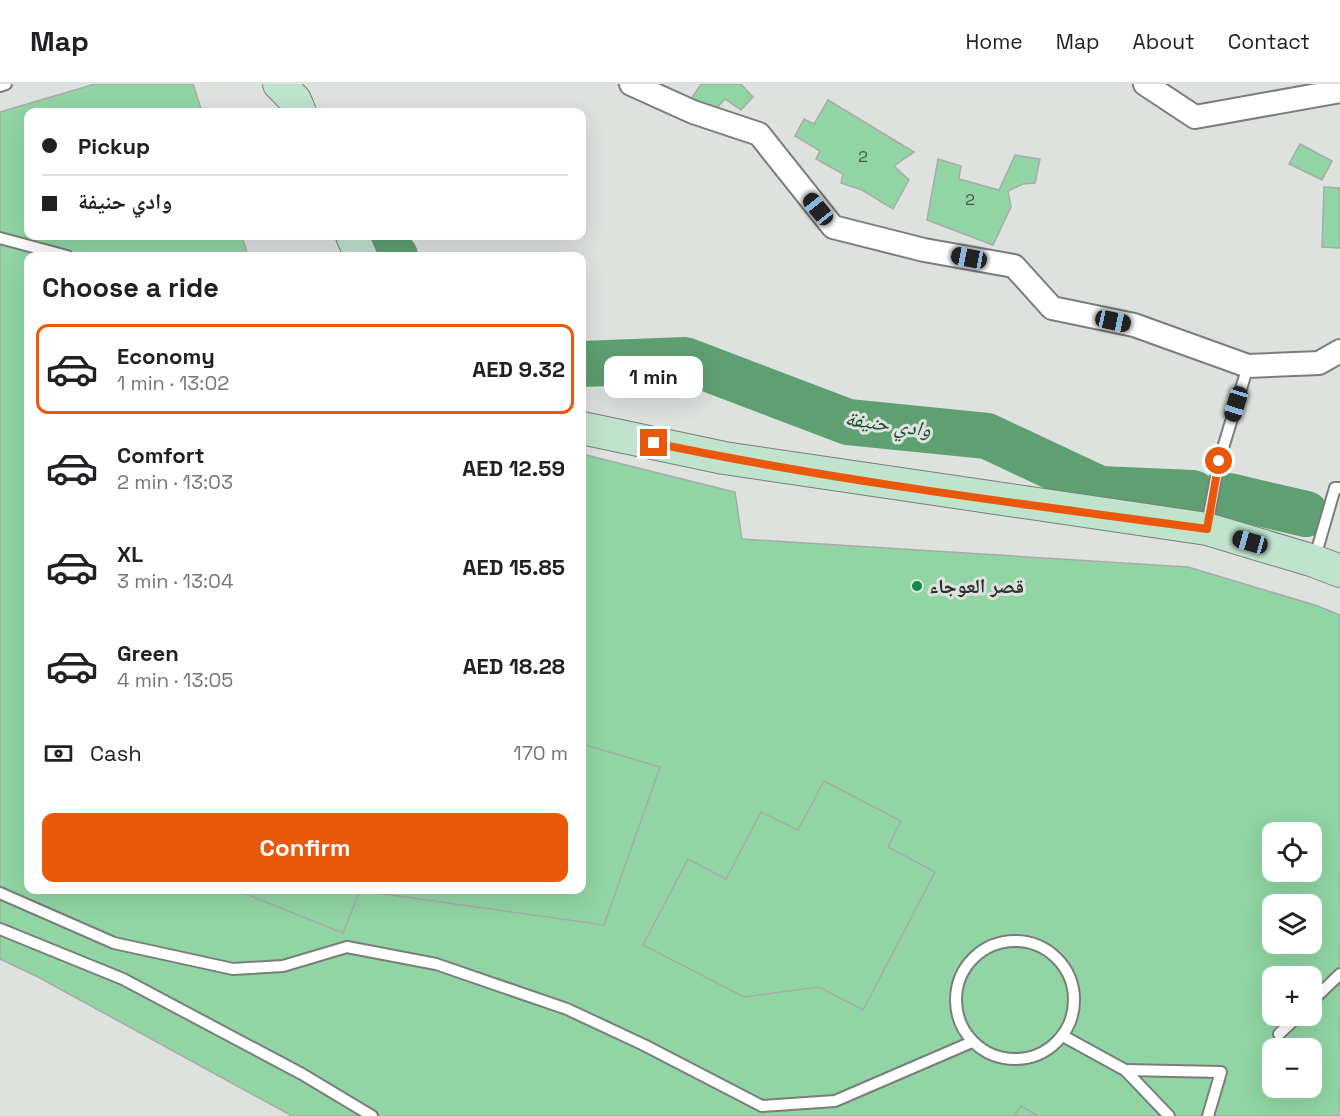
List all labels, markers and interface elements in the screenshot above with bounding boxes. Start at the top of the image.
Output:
text: Map [30,23,89,59]
text: Home [965,28,1023,55]
text: Map [1056,28,1100,55]
text: About [1133,28,1195,55]
text: Contact [1228,28,1310,55]
text: Pickup [78,132,150,160]
house number: 2 [858,146,868,167]
text: وادي حنيفة [78,187,172,215]
car [800,189,836,229]
house number: 2 [965,189,975,210]
car [950,246,988,270]
text: Choose a ride [42,270,219,305]
car [1094,308,1132,334]
icon: car [45,342,99,396]
text: Economy [117,342,215,370]
text: AED 9.32 [472,355,565,383]
callout: 1 min [604,356,704,398]
text: 1 min [629,364,678,390]
text: 1 min · 13:02 [117,370,229,396]
car [1222,384,1250,424]
water label: وادي حنيفة [843,404,933,446]
route end [640,429,667,456]
icon: car [45,441,99,495]
text: Comfort [117,441,205,469]
route start [1205,447,1232,474]
text: AED 12.59 [462,454,565,482]
text: 2 min · 13:03 [117,469,233,495]
car [1230,528,1270,556]
icon: car [45,540,99,594]
text: XL [117,540,143,568]
text: AED 15.85 [463,553,565,581]
text: 3 min · 13:04 [117,568,233,594]
place label: قصر العوجاء [929,573,1024,599]
marker: قصر العوجاء [910,579,924,593]
icon: car [45,639,99,693]
text: Green [117,639,179,667]
text: AED 18.28 [463,652,565,680]
text: 4 min · 13:05 [117,667,233,693]
icon: cash [42,737,75,770]
text: Cash [90,739,142,767]
text: 170 m [513,740,568,766]
button: Confirm [42,813,568,882]
map controls [1262,822,1322,1098]
button: locate [1262,822,1322,882]
button: layers [1262,894,1322,954]
button: + [1262,966,1322,1026]
button: − [1262,1038,1322,1098]

